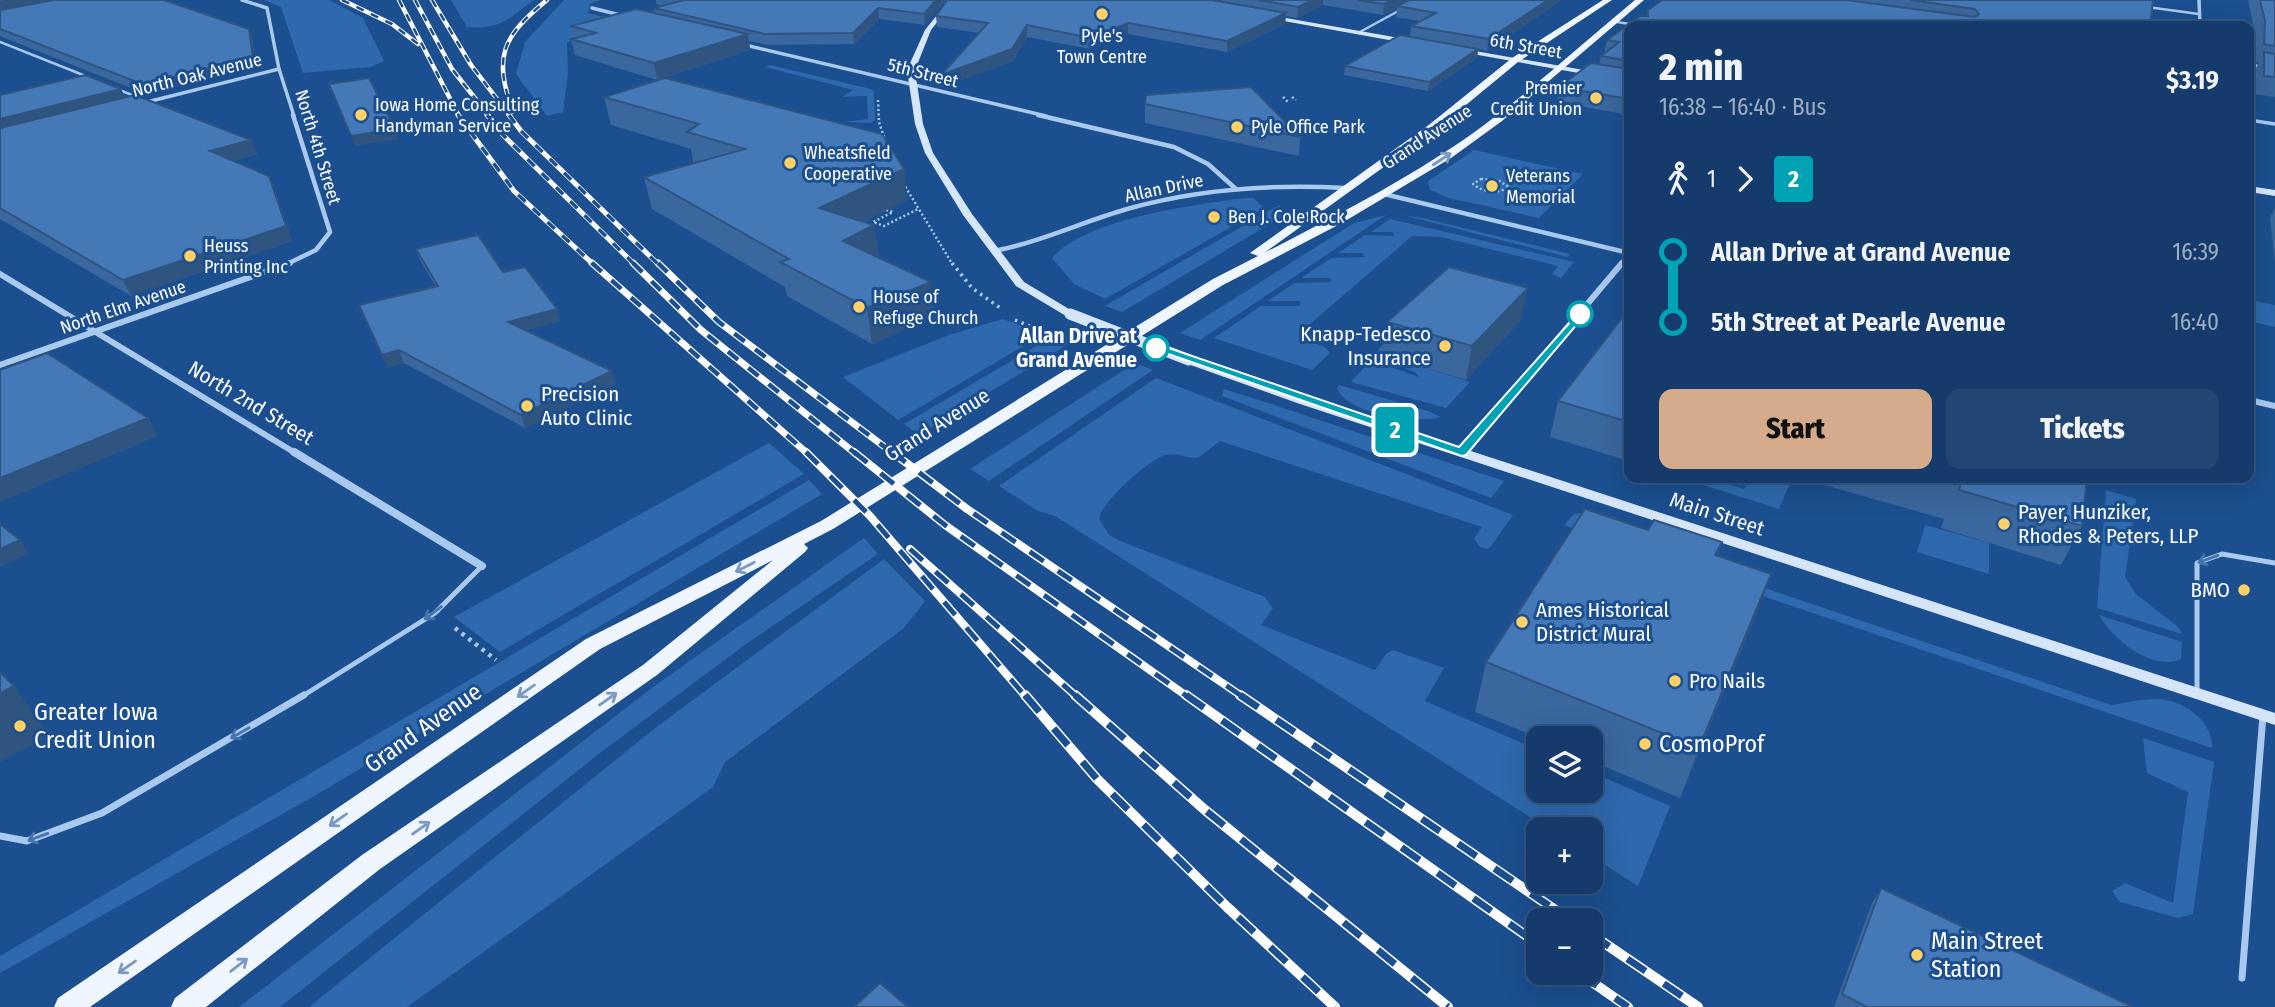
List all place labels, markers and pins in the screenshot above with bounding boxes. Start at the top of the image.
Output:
marker: Pyle's Town Centre [1094,6,1110,22]
place label: Pyle's Town Centre [1057,25,1147,68]
place label: Premier Credit Union [1491,77,1583,120]
marker: Premier Credit Union [1588,90,1604,106]
place label: Iowa Home Consulting Handyman Service [375,94,540,137]
marker: Iowa Home Consulting Handyman Service [353,107,369,123]
place label: Pyle Office Park [1251,116,1365,138]
marker: Pyle Office Park [1229,119,1245,135]
place label: Wheatsfield Cooperative [804,142,892,185]
marker: Wheatsfield Cooperative [782,155,798,171]
place label: Veterans Memorial [1506,165,1575,208]
marker: Veterans Memorial [1484,178,1500,194]
place label: Ben J. Cole Rock [1228,206,1345,228]
marker: Ben J. Cole Rock [1206,209,1222,225]
place label: Heuss Printing Inc [204,235,288,278]
marker: Heuss Printing Inc [182,248,198,264]
place label: House of Refuge Church [873,286,978,329]
marker: House of Refuge Church [851,299,867,315]
unlabelled marker [1567,301,1593,327]
place label: Knapp-Tedesco Insurance [1300,321,1431,371]
place label: Allan Drive at Grand Avenue [1016,323,1138,373]
marker: Allan Drive at Grand Avenue [1143,335,1169,361]
marker: Knapp-Tedesco Insurance [1437,338,1453,354]
place label: Precision Auto Clinic [541,381,632,431]
marker: Precision Auto Clinic [519,398,535,414]
place label: Payer, Hunziker, Rhodes & Peters, LLP [2018,499,2199,549]
marker: Payer, Hunziker, Rhodes & Peters, LLP [1996,516,2012,532]
place label: BMO [2191,577,2230,603]
marker: BMO [2236,582,2252,598]
place label: Ames Historical District Mural [1536,597,1670,647]
marker: Ames Historical District Mural [1514,614,1530,630]
place label: Pro Nails [1689,668,1765,694]
marker: Pro Nails [1667,673,1683,689]
place label: Greater Iowa Credit Union [34,698,158,754]
marker: Greater Iowa Credit Union [12,718,28,734]
place label: CosmoProf [1659,730,1766,758]
marker: CosmoProf [1637,736,1653,752]
place label: Main Street Station [1931,927,2043,983]
marker: Main Street Station [1909,947,1925,963]

